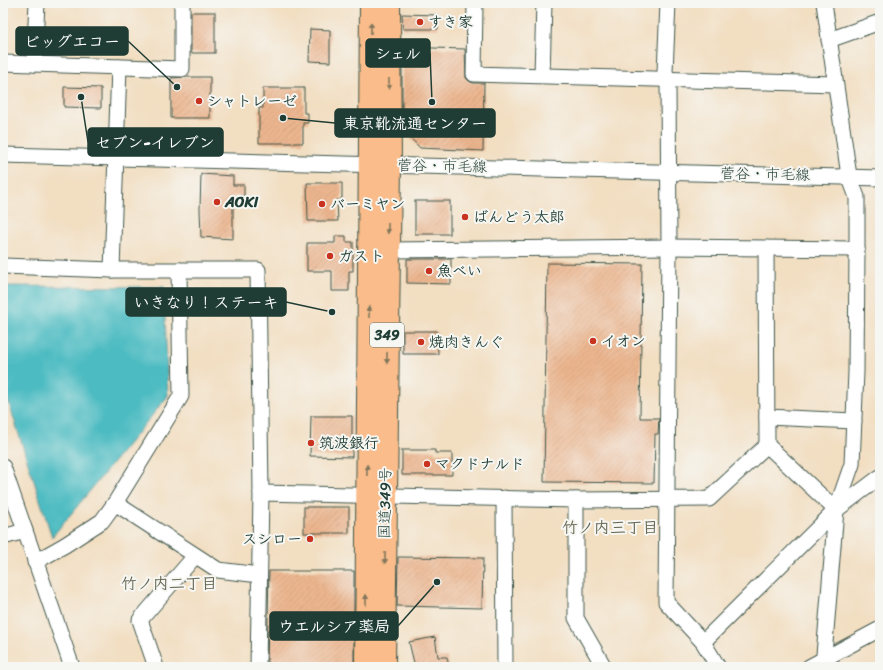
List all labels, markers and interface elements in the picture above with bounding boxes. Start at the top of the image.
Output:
place label: すき家 [428,9,473,35]
marker: すき家 [415,17,425,27]
one-way arrow [368,21,374,34]
callout: ビッグエコー [16,27,128,55]
text: ビッグエコー [24,27,120,56]
callout: シェル [366,39,430,67]
text: シェル [375,39,421,68]
one-way arrow [386,78,392,91]
place label: シャトレーゼ [207,88,297,114]
marker: シャトレーゼ [194,96,204,106]
callout: 東京靴流通センター [335,109,495,137]
text: 東京靴流通センター [343,109,487,138]
callout: セブン-イレブン [88,128,223,156]
text: セブン-イレブン [95,128,215,157]
street label: 菅谷・市毛線 [397,152,487,180]
street label: 菅谷・市毛線 [720,160,810,188]
place label: AOKI [224,189,259,215]
place label: バーミヤン [330,191,405,217]
marker: AOKI [212,197,222,207]
marker: バーミヤン [317,199,327,209]
place label: ばんどう太郎 [473,204,564,230]
marker: ばんどう太郎 [460,212,470,222]
one-way arrow [385,222,392,234]
place label: ガスト [338,243,385,269]
marker: ガスト [325,251,335,261]
place label: 魚べい [437,258,482,284]
marker: 魚べい [424,266,434,276]
callout: いきなり！ステーキ [126,288,286,316]
text: いきなり！ステーキ [134,288,278,317]
one-way arrow [366,305,372,318]
road number: 349 [370,323,404,347]
place label: イオン [601,328,646,354]
place label: 焼肉きんぐ [429,329,504,355]
marker: イオン [588,336,598,346]
marker: 焼肉きんぐ [416,337,426,347]
one-way arrow [384,352,390,365]
place label: 筑波銀行 [319,430,379,456]
marker: 筑波銀行 [306,438,316,448]
place label: マクドナルド [435,451,524,477]
marker: マクドナルド [422,459,432,469]
one-way arrow [364,463,370,476]
street label: 国道349号 [371,467,399,539]
district label: 竹ノ内三丁目 [562,513,658,542]
place label: スシロー [242,526,302,552]
marker: スシロー [305,534,315,544]
one-way arrow [381,552,388,564]
district label: 竹ノ内二丁目 [121,569,217,598]
one-way arrow [363,593,369,606]
callout: ウエルシア薬局 [270,612,398,640]
text: ウエルシア薬局 [278,612,390,641]

